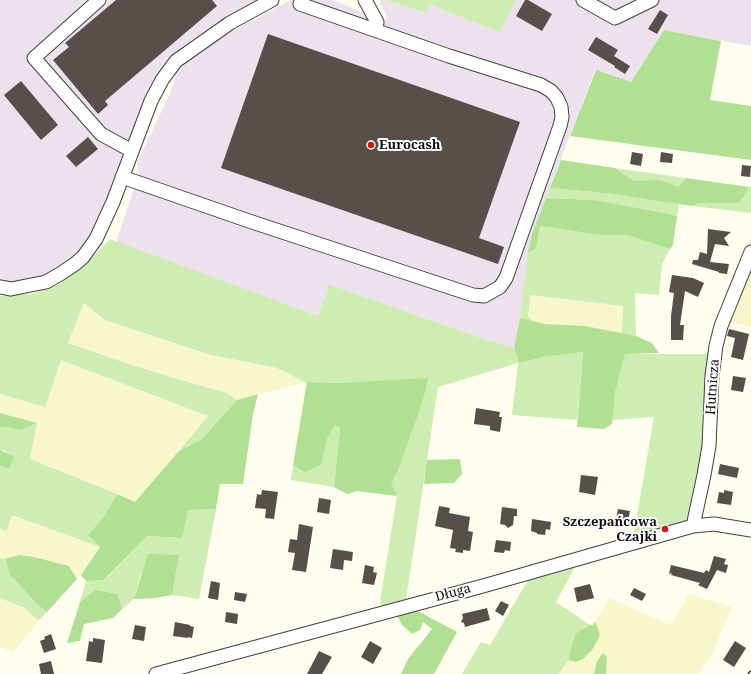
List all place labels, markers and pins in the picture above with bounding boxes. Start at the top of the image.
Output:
place label: Eurocash [379,137,441,153]
marker: Eurocash [366,140,376,150]
place label: Szczepańcowa Czajki [563,514,657,545]
marker: Szczepańcowa Czajki [660,524,670,534]

